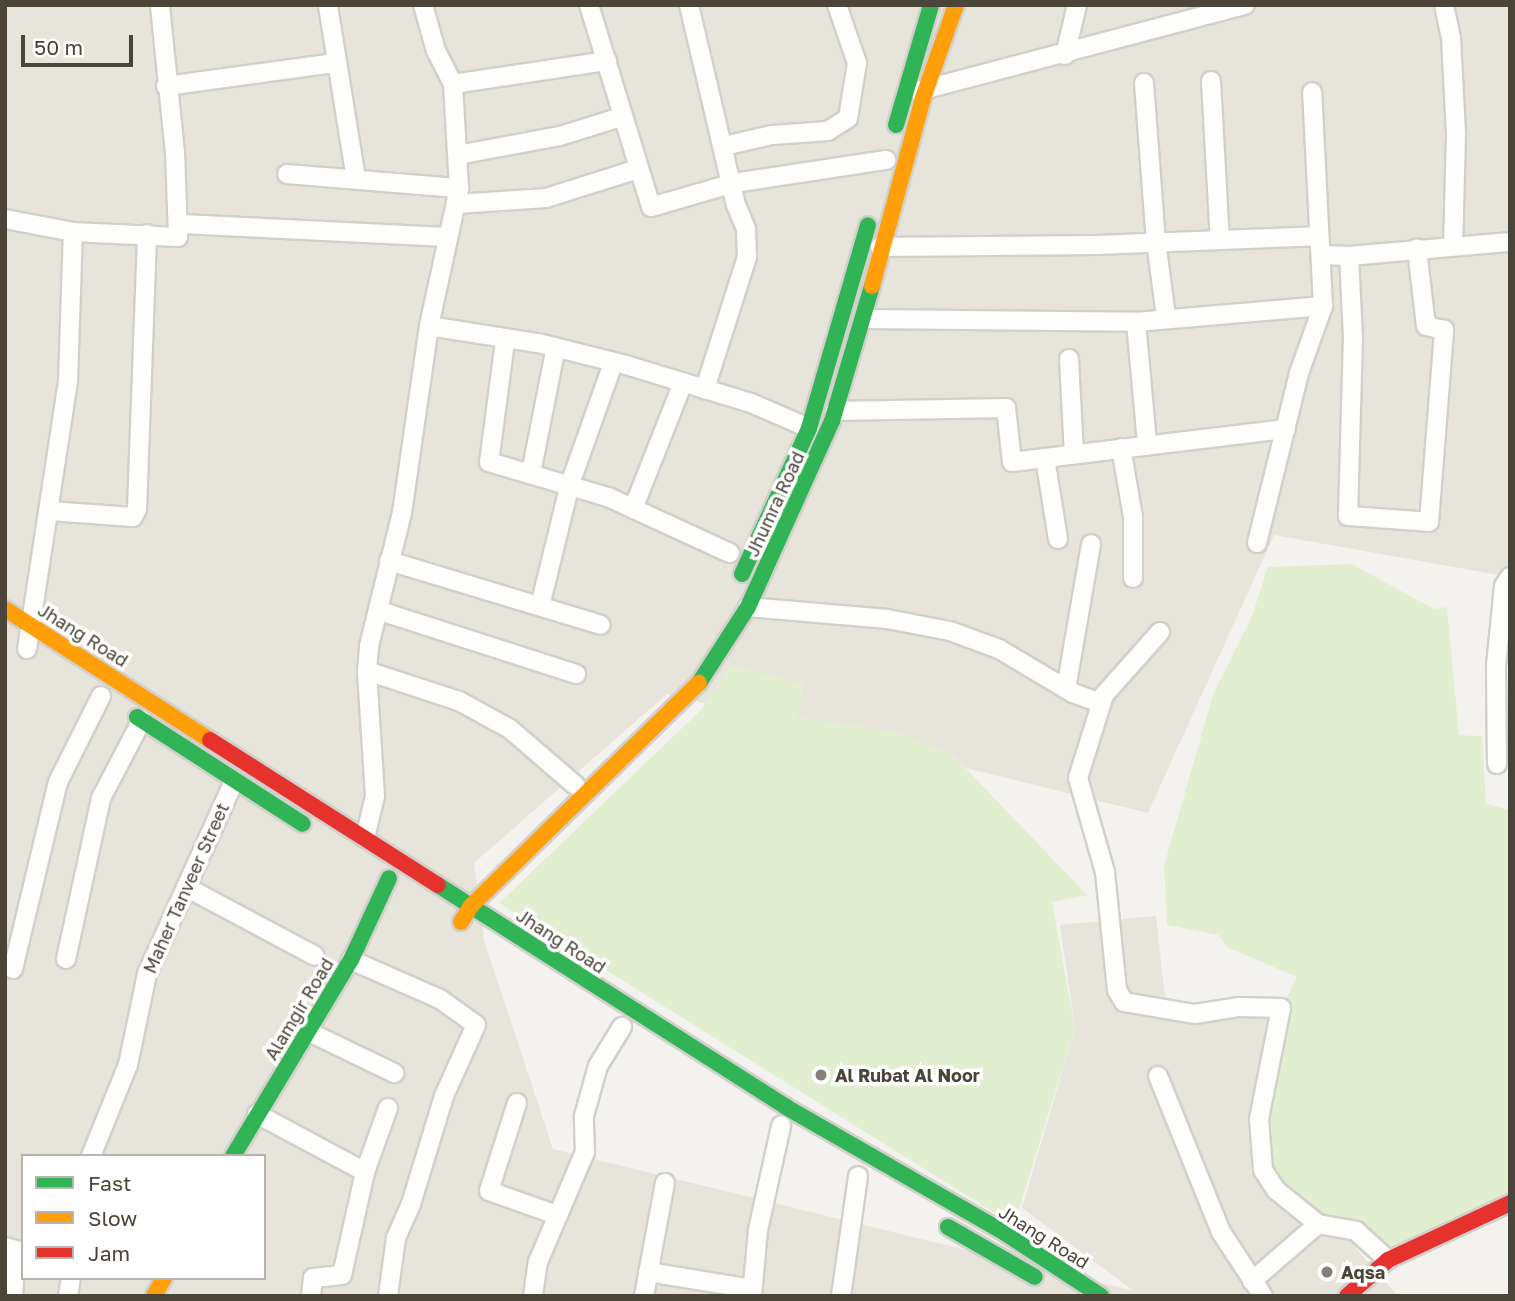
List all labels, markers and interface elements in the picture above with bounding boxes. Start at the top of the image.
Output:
scale bar [24,21,136,65]
text: 50 m [34,34,83,60]
street label: Jhumra Road [741,448,809,560]
street label: Jhang Road [34,599,132,671]
street label: Maher Tanveer Street [139,799,233,977]
street label: Jhang Road [512,904,610,978]
street label: Alamgir Road [260,954,338,1064]
place label: Al Rubat Al Noor [835,1064,980,1086]
marker: Al Rubat Al Noor [813,1067,829,1083]
legend [21,1154,266,1280]
text: Fast [88,1170,131,1196]
street label: Jhang Road [995,1201,1093,1273]
text: Slow [88,1205,137,1231]
text: Jam [88,1240,130,1266]
place label: Aqsa [1341,1261,1385,1283]
marker: Aqsa [1319,1264,1335,1280]

